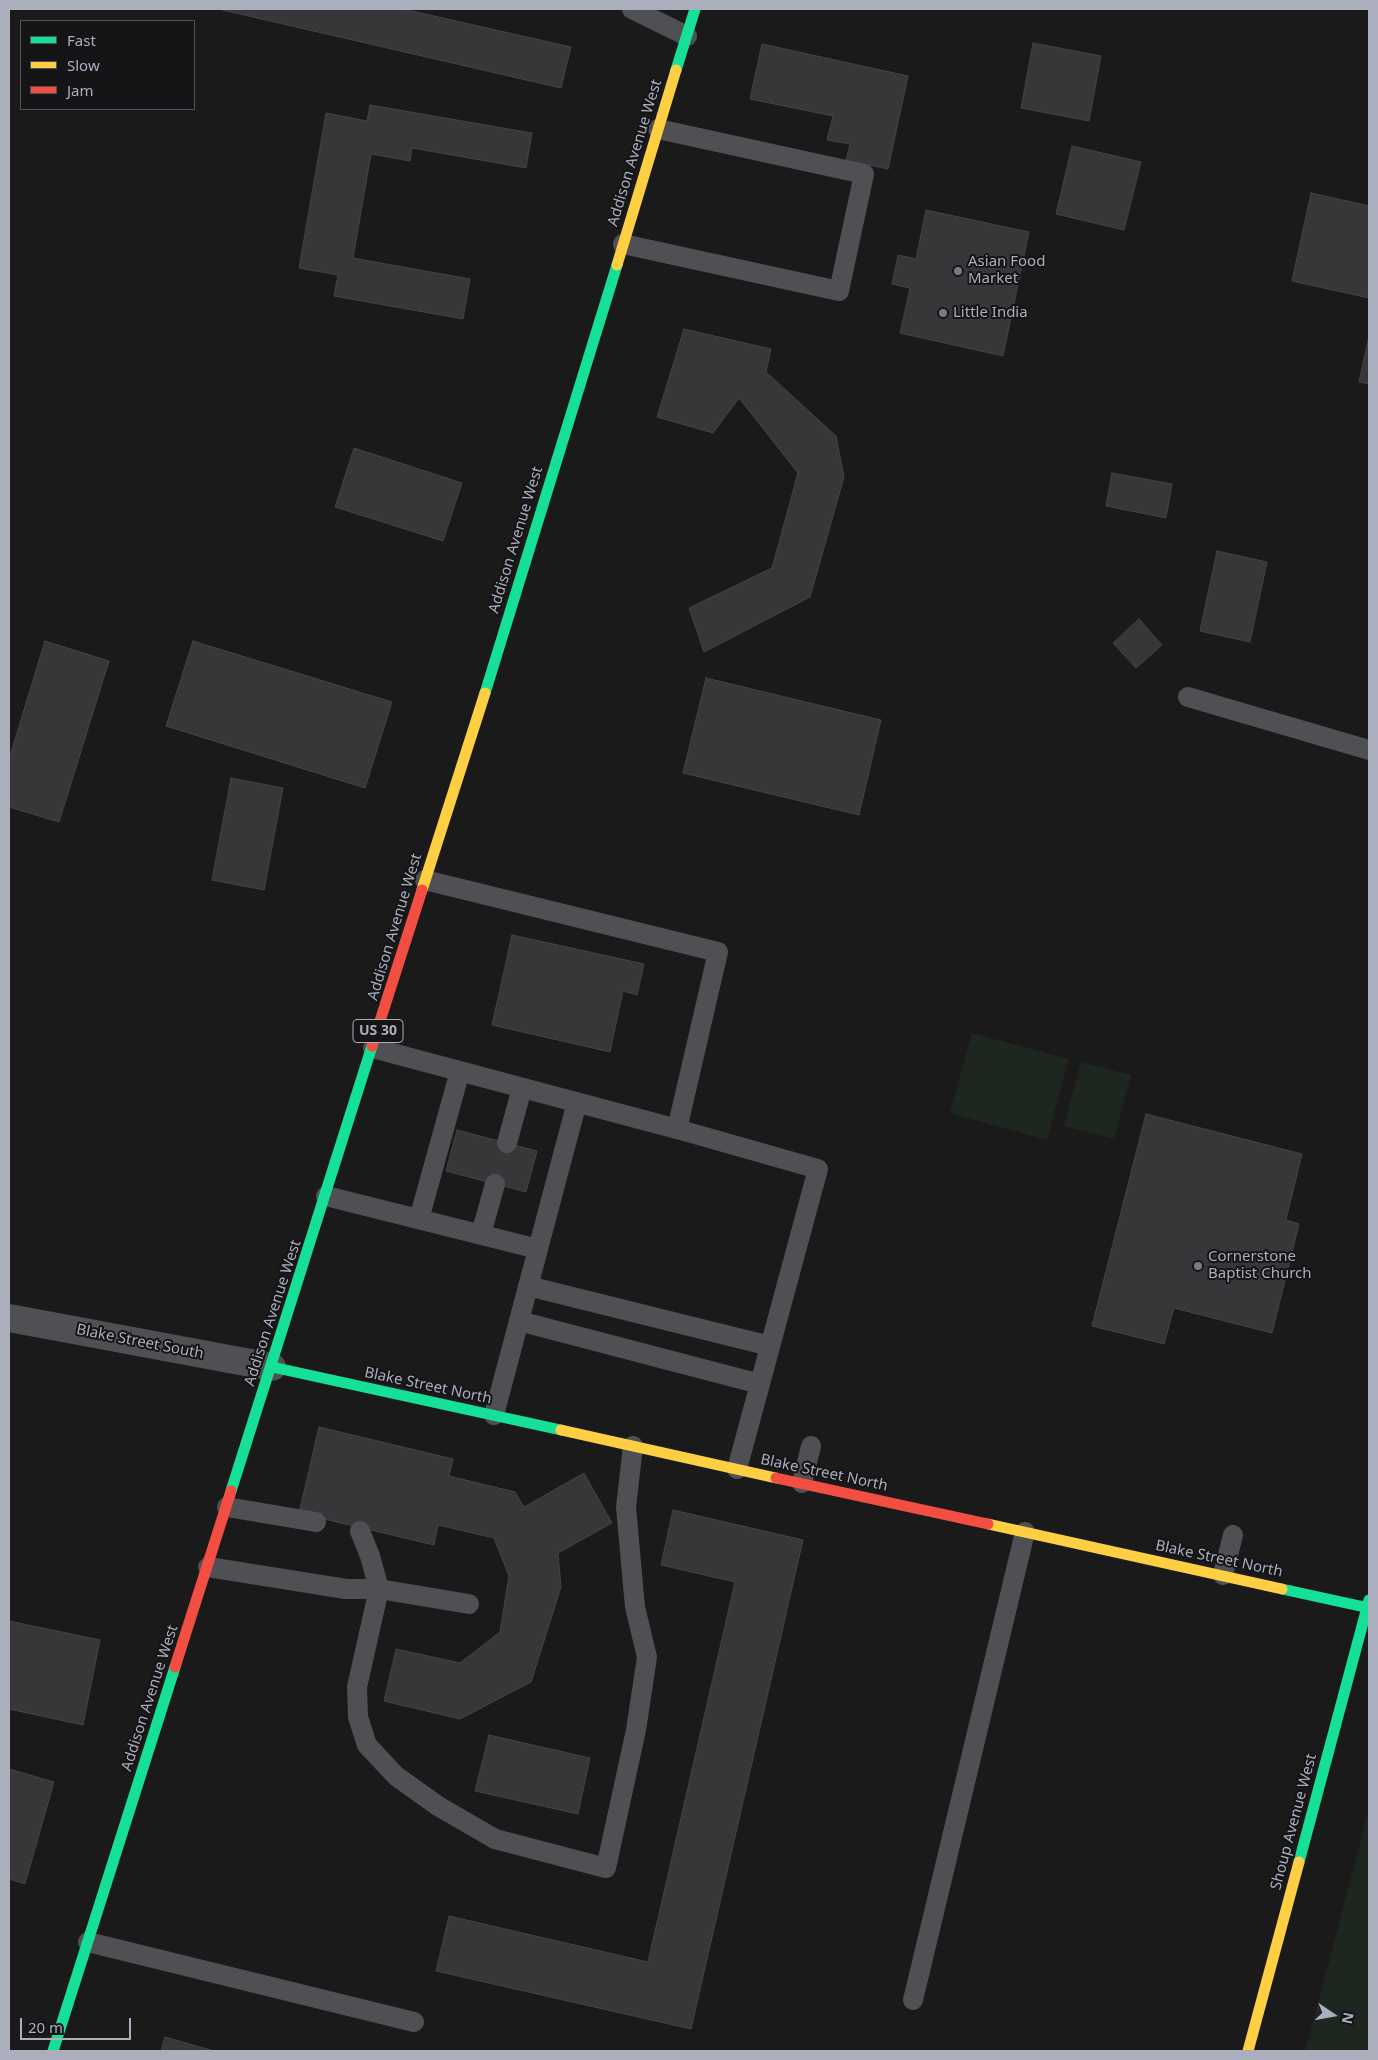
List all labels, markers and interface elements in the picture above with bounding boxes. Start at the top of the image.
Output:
legend [20,20,195,110]
text: Fast [67,30,96,50]
text: Slow [67,55,100,75]
street label: Addison Avenue West [604,77,666,229]
text: Jam [67,80,94,100]
place label: Asian Food Market [968,253,1045,288]
marker: Asian Food Market [952,265,964,277]
place label: Little India [953,304,1028,322]
marker: Little India [937,307,949,319]
street label: Addison Avenue West [485,464,547,616]
street label: Addison Avenue West [364,851,426,1003]
road number: US 30 [353,1019,403,1042]
street label: Addison Avenue West [241,1238,305,1388]
place label: Cornerstone Baptist Church [1208,1248,1312,1283]
marker: Cornerstone Baptist Church [1192,1260,1204,1272]
street label: Blake Street South [75,1321,205,1363]
street label: Blake Street North [363,1364,493,1408]
street label: Blake Street North [759,1451,889,1495]
street label: Blake Street North [1154,1537,1284,1581]
street label: Addison Avenue West [118,1623,182,1773]
street label: Shoup Avenue West [1267,1752,1321,1892]
north arrow [1308,1990,1358,2040]
scale bar [22,2008,134,2040]
text: N [1338,2011,1359,2026]
text: 20 m [28,2017,63,2037]

